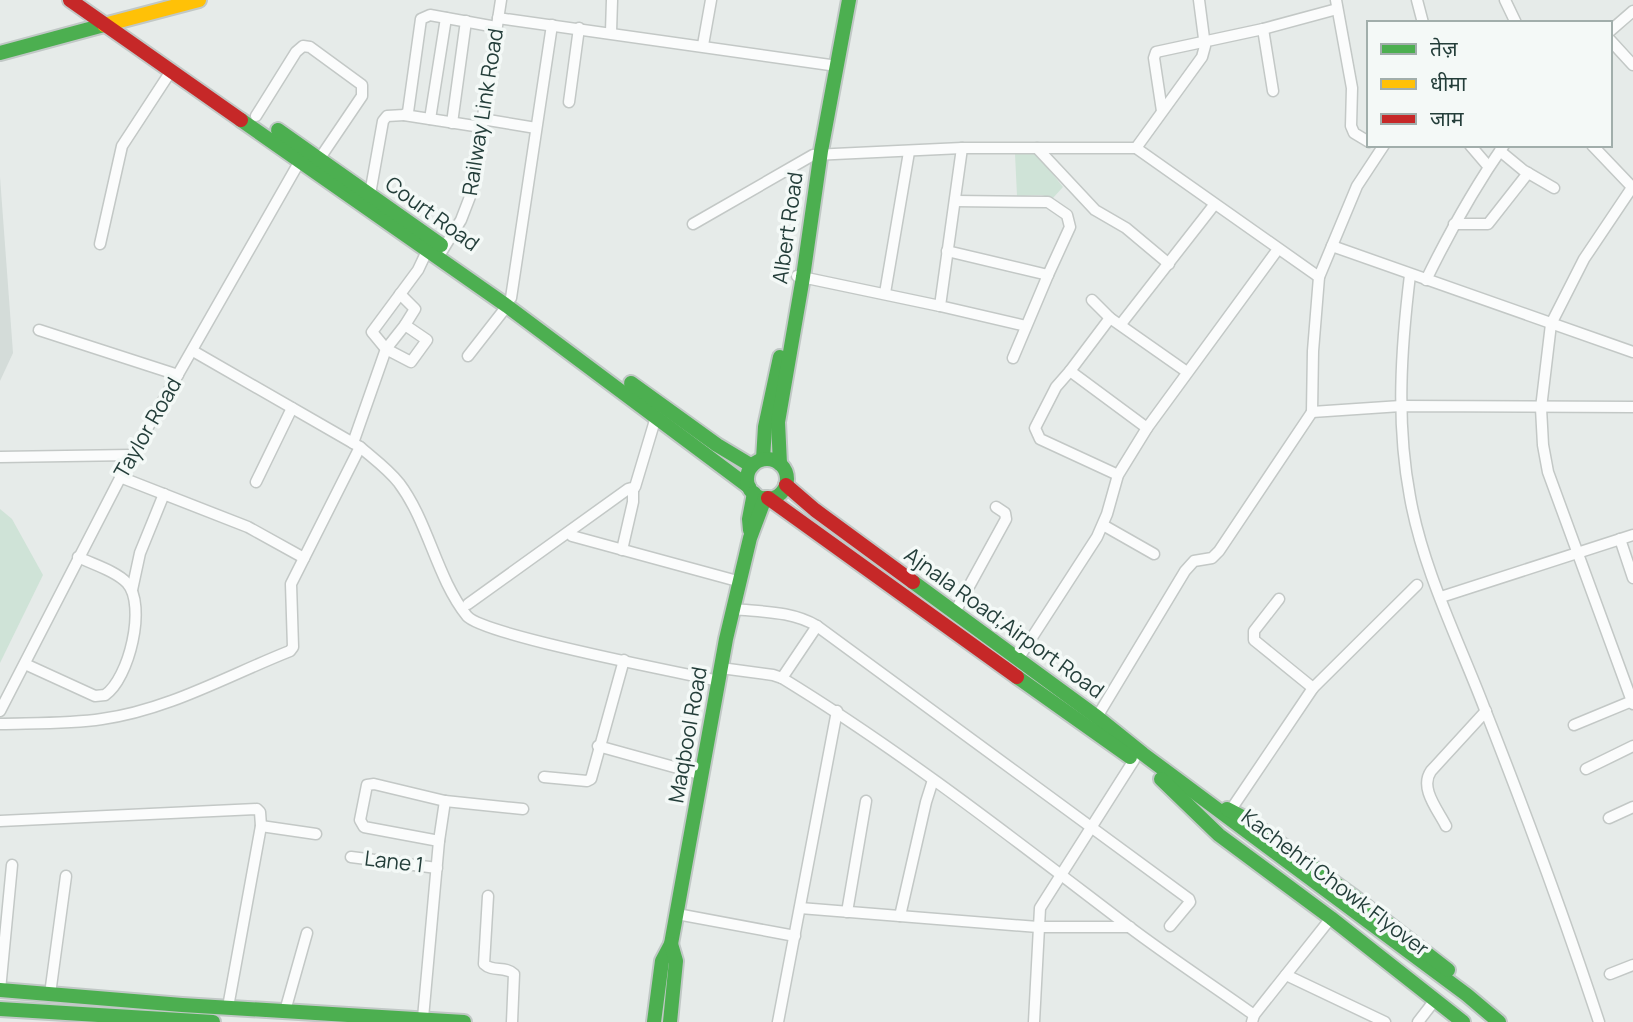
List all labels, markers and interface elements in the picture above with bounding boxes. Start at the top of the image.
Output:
legend [1367,21,1612,147]
street label: Railway Link Road [455,26,509,197]
text: तेज़ [1430,34,1458,62]
text: धीमा [1430,69,1467,97]
text: जाम [1430,104,1464,132]
street label: Court Road [380,170,485,257]
street label: Albert Road [765,170,809,286]
street label: Taylor Road [107,372,187,483]
street label: Ajnala Road;Airport Road [899,540,1110,704]
street label: Maqbool Road [661,664,713,805]
street label: Kachehri Chowk Flyover [1236,802,1435,962]
street label: Lane 1 [363,843,425,879]

